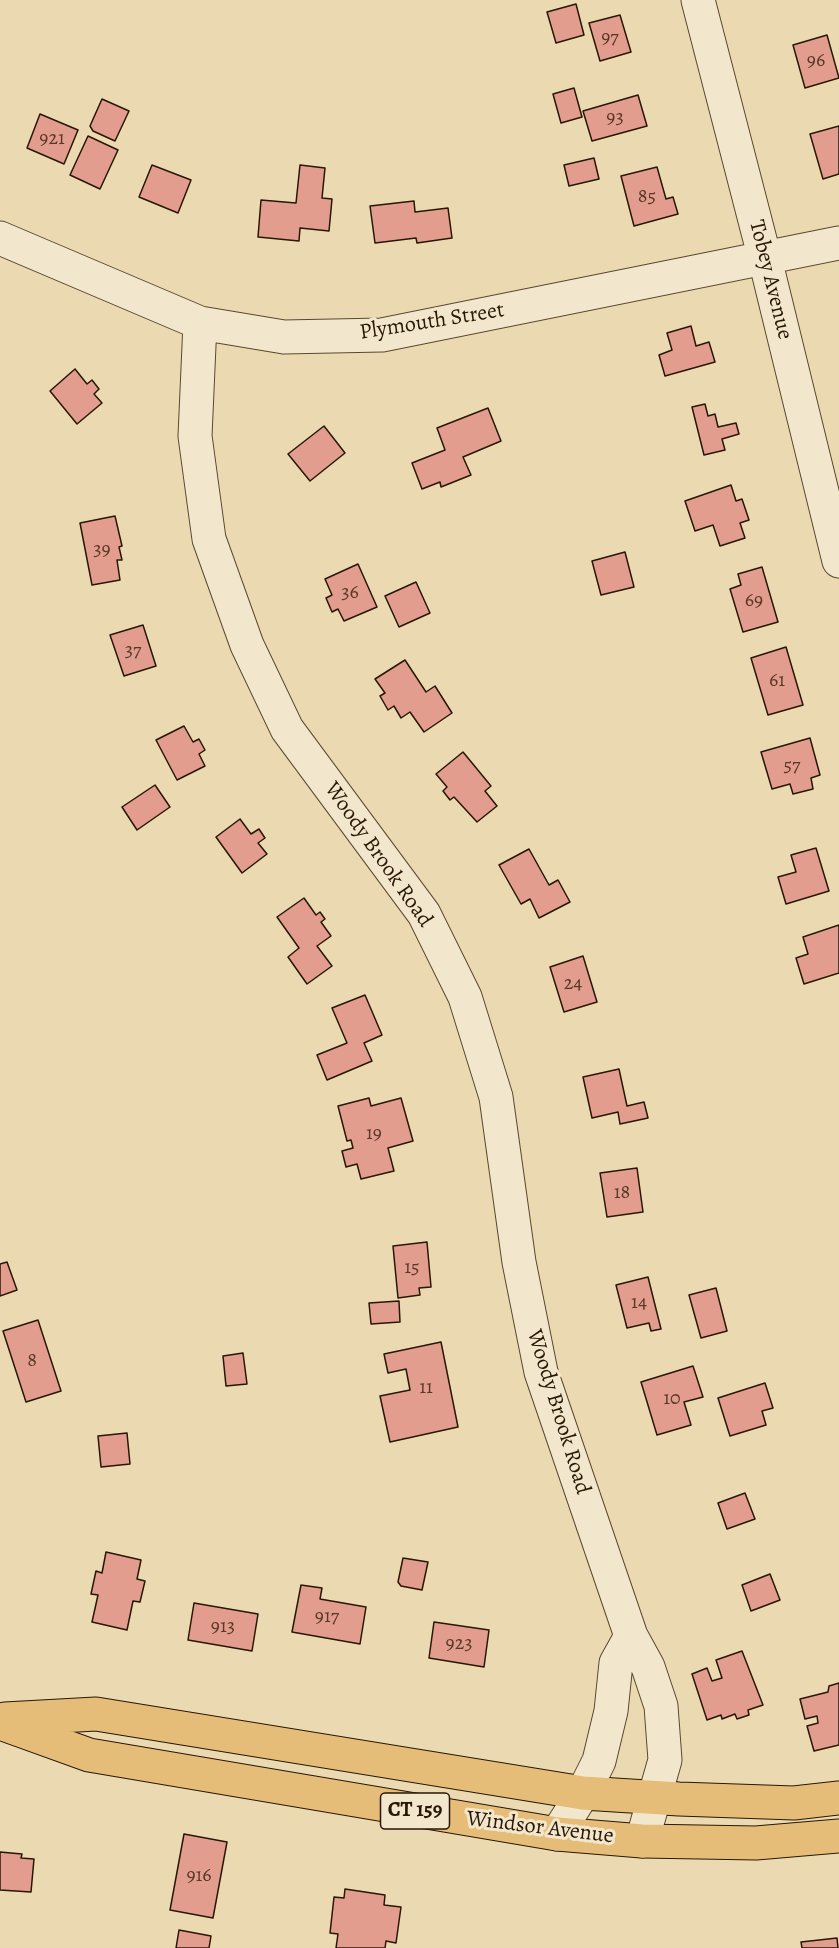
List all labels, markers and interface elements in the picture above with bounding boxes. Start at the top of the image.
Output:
house number: 97 [601,26,619,50]
house number: 96 [807,49,825,73]
house number: 93 [606,106,624,130]
house number: 921 [39,127,65,151]
house number: 85 [638,185,656,209]
street label: Tobey Avenue [742,217,798,343]
street label: Plymouth Street [358,298,506,346]
house number: 39 [93,538,111,562]
house number: 36 [341,581,359,605]
house number: 69 [745,589,763,613]
house number: 37 [125,639,141,663]
house number: 61 [769,669,785,693]
house number: 57 [784,754,800,778]
street label: Woody Brook Road [318,777,438,933]
house number: 24 [564,972,582,996]
house number: 19 [366,1122,382,1146]
house number: 18 [614,1181,630,1205]
house number: 15 [404,1256,420,1280]
house number: 14 [631,1291,647,1315]
street label: Woody Brook Road [520,1326,596,1498]
house number: 8 [27,1349,37,1373]
house number: 11 [419,1376,433,1400]
house number: 10 [663,1387,681,1411]
house number: 917 [315,1605,339,1629]
house number: 913 [211,1615,235,1639]
house number: 923 [446,1632,472,1656]
road number: CT 159 [380,1793,450,1829]
street label: Windsor Avenue [465,1806,615,1850]
house number: 916 [186,1864,212,1888]

